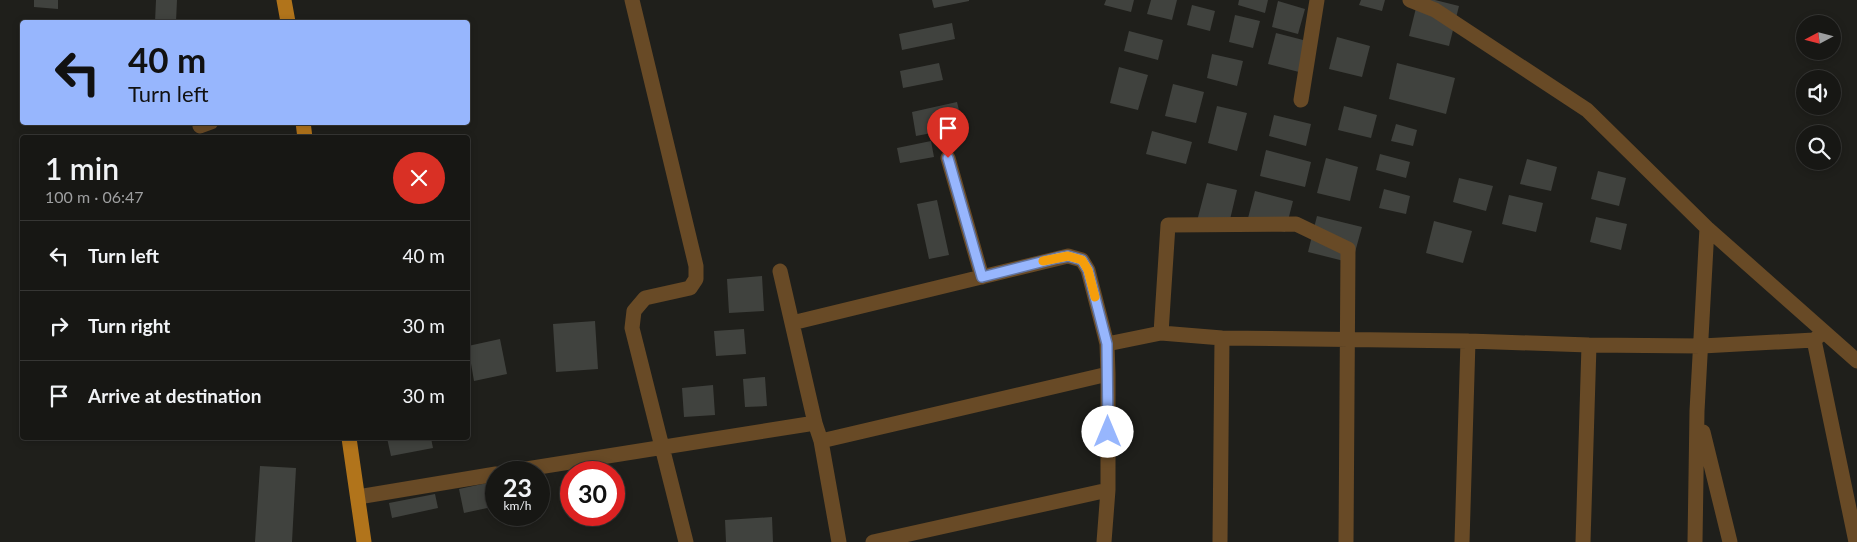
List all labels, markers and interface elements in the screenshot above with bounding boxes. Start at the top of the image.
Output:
north arrow [1796,15,1841,60]
map controls [1796,15,1841,170]
text: 40 m [128,38,206,80]
icon: left [45,40,110,105]
button: sound [1796,70,1841,115]
text: Turn left [128,80,209,107]
pin [927,107,969,158]
icon: arrive [934,114,962,142]
button: search [1796,125,1841,170]
text: 1 min [45,150,119,186]
button: close [393,152,445,204]
text: 100 m · 06:47 [45,187,144,206]
icon: left [45,242,73,270]
text: Turn left [88,244,159,267]
text: 40 m [402,244,445,267]
icon: right [45,312,73,340]
text: Turn right [88,314,170,337]
text: 30 m [402,314,445,337]
icon: arrive [45,382,73,410]
text: Arrive at destination [88,384,261,407]
text: 30 m [402,384,445,407]
position arrow [1081,405,1133,457]
speed limit sign: 30 [560,461,625,526]
text: 23 [503,472,532,502]
text: km/h [503,498,532,513]

